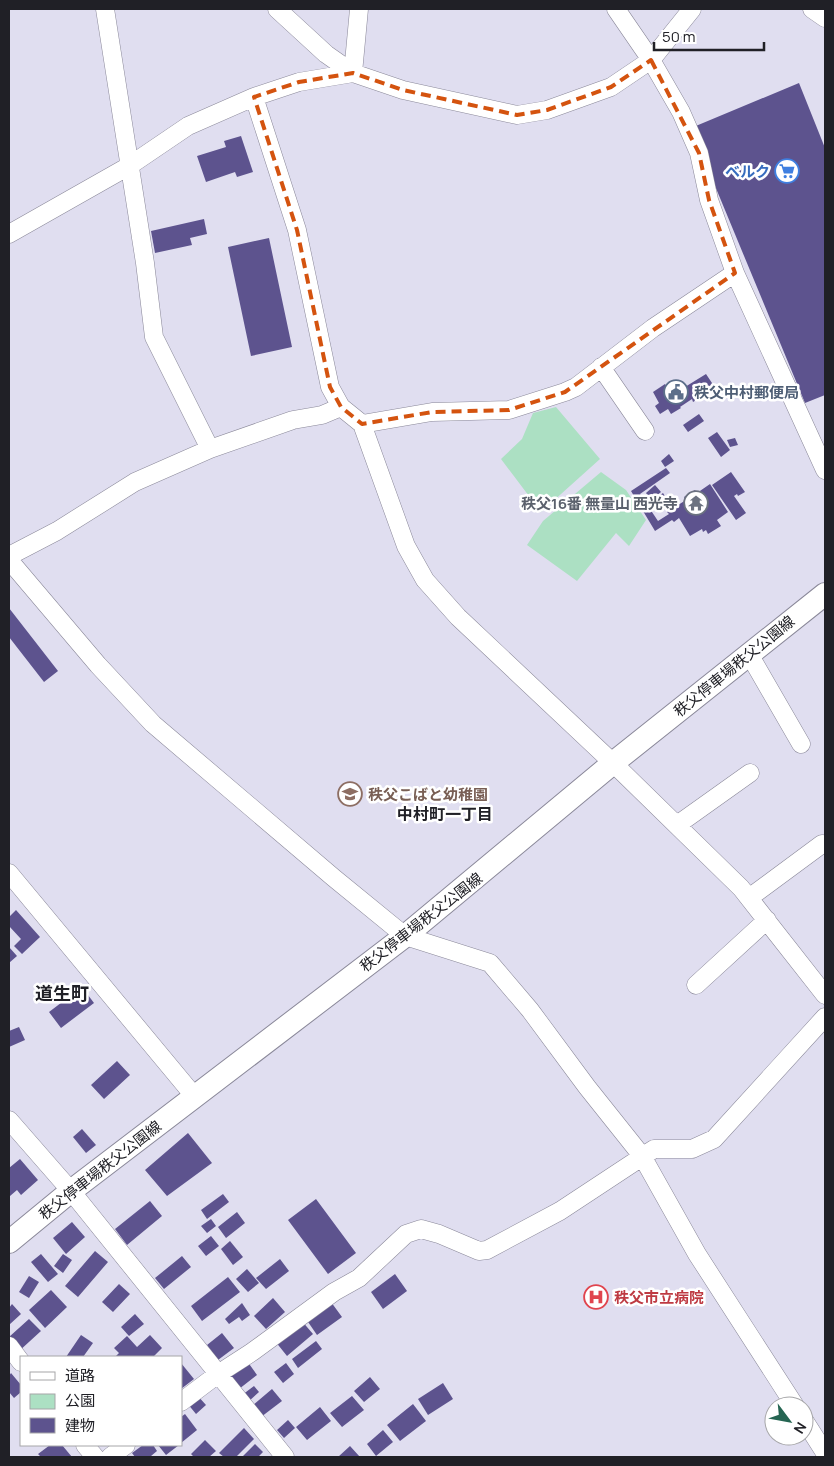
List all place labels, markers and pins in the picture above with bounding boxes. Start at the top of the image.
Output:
supermarket icon: ベルク [774,158,800,184]
place label: ベルク [725,161,770,182]
public building icon: 秩父中村郵便局 [663,379,689,405]
place label: 秩父中村郵便局 [694,382,799,403]
temple icon: 秩父16番 無量山 西光寺 [683,490,709,516]
place label: 秩父16番 無量山 西光寺 [521,493,678,514]
school or university icon: 秩父こばと幼稚園 [337,781,363,807]
place label: 秩父こばと幼稚園 [368,784,488,805]
hospital icon: 秩父市立病院 [583,1284,609,1310]
place label: 秩父市立病院 [614,1287,704,1308]

